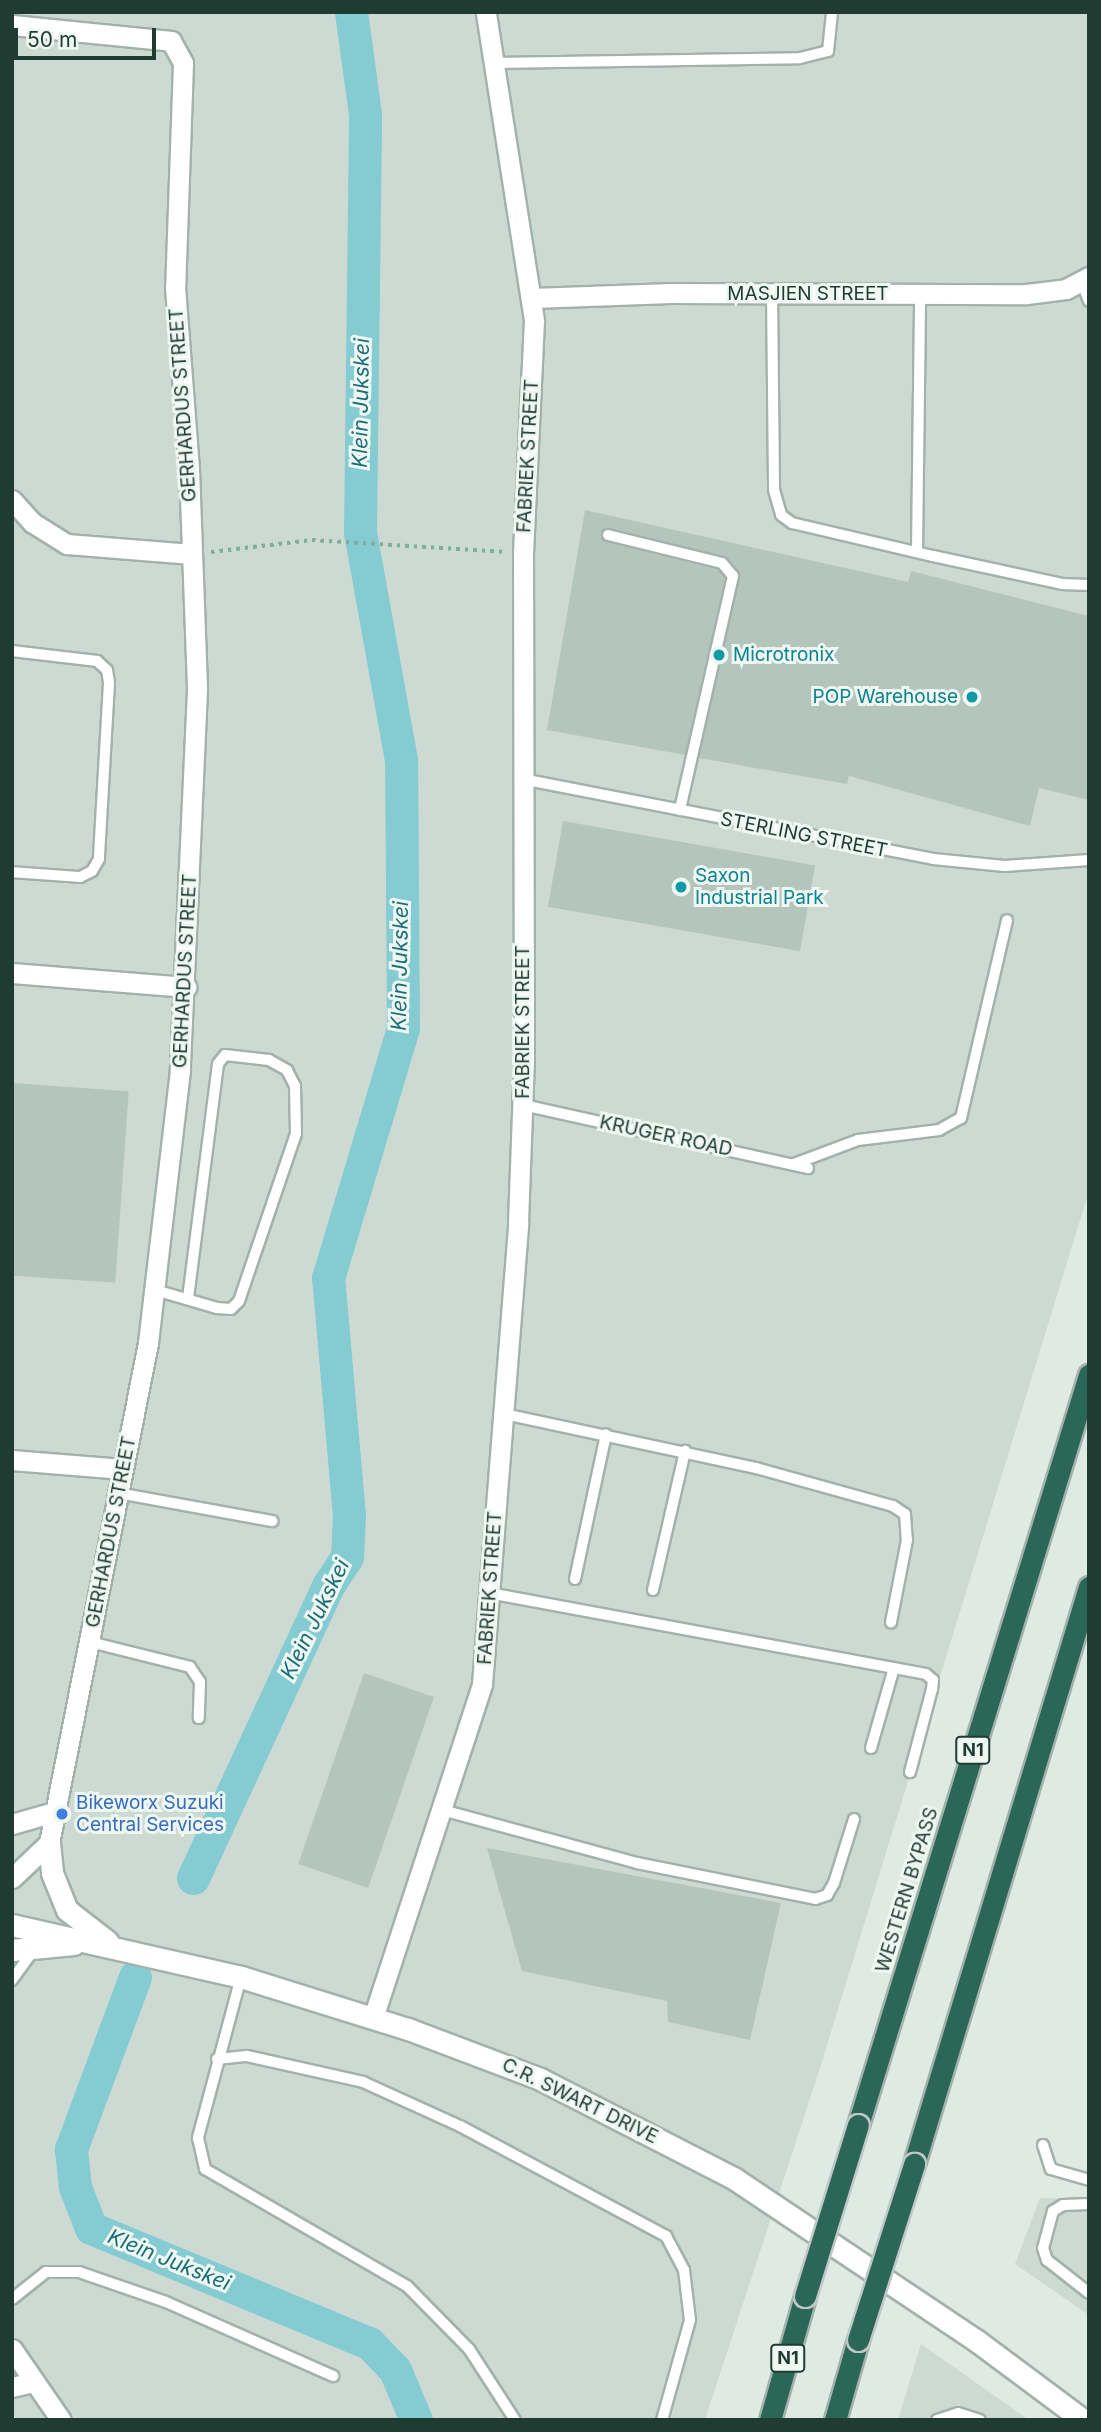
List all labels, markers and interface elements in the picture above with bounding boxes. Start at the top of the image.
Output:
scale bar [18,14,159,58]
text: 50 m [27,27,77,52]
street label: MASJIEN STREET [727,283,889,305]
street label: GERHARDUS STREET [165,307,201,503]
water label: Klein Jukskei [347,338,375,468]
street label: FABRIEK STREET [513,379,543,533]
place label: Microtronix [733,644,834,666]
marker: Microtronix [711,647,727,663]
place label: POP Warehouse [813,686,958,708]
marker: POP Warehouse [964,689,980,705]
street label: STERLING STREET [719,808,889,862]
place label: Saxon Industrial Park [695,865,824,909]
street label: GERHARDUS STREET [169,873,201,1069]
marker: Saxon Industrial Park [673,879,689,895]
water label: Klein Jukskei [386,901,414,1031]
street label: FABRIEK STREET [512,945,534,1099]
street label: KRUGER ROAD [597,1111,735,1161]
street label: GERHARDUS STREET [81,1434,141,1630]
street label: FABRIEK STREET [473,1511,507,1665]
water label: Klein Jukskei [275,1555,355,1683]
road number: N1 [954,1736,992,1764]
place label: Bikeworx Suzuki Central Services [76,1792,224,1836]
street label: WESTERN BYPASS [871,1805,943,1975]
marker: Bikeworx Suzuki Central Services [54,1806,70,1822]
street label: C.R. SWART DRIVE [498,2053,662,2149]
water label: Klein Jukskei [104,2224,234,2296]
road number: N1 [769,2344,807,2372]

